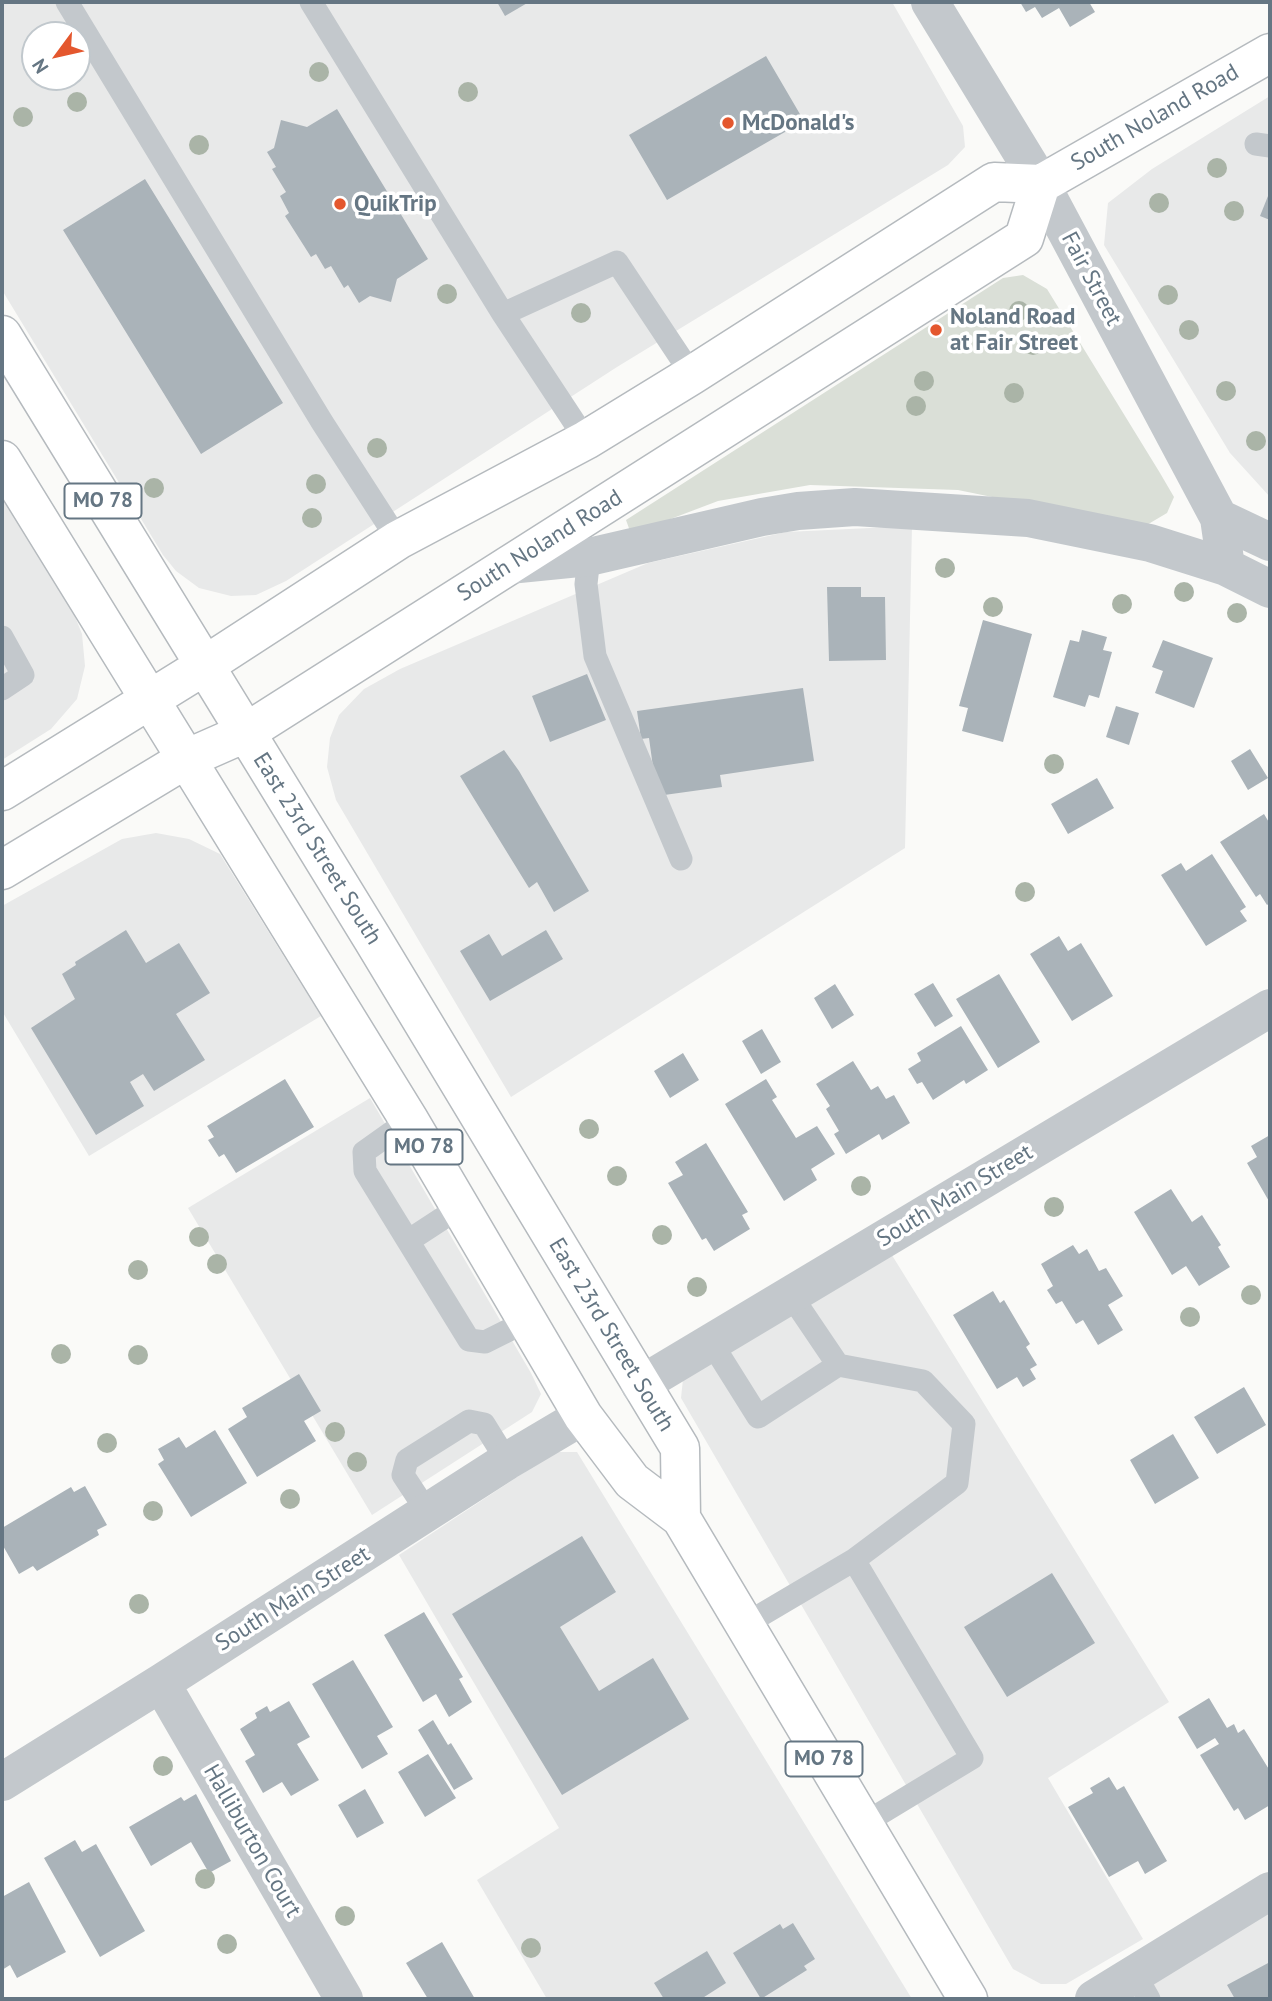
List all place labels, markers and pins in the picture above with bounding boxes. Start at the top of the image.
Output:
place label: McDonald's [742,109,855,137]
marker: McDonald's [720,115,736,131]
place label: QuikTrip [354,190,437,218]
marker: QuikTrip [332,196,348,212]
place label: Noland Road at Fair Street [950,303,1078,357]
marker: Noland Road at Fair Street [928,322,944,338]

